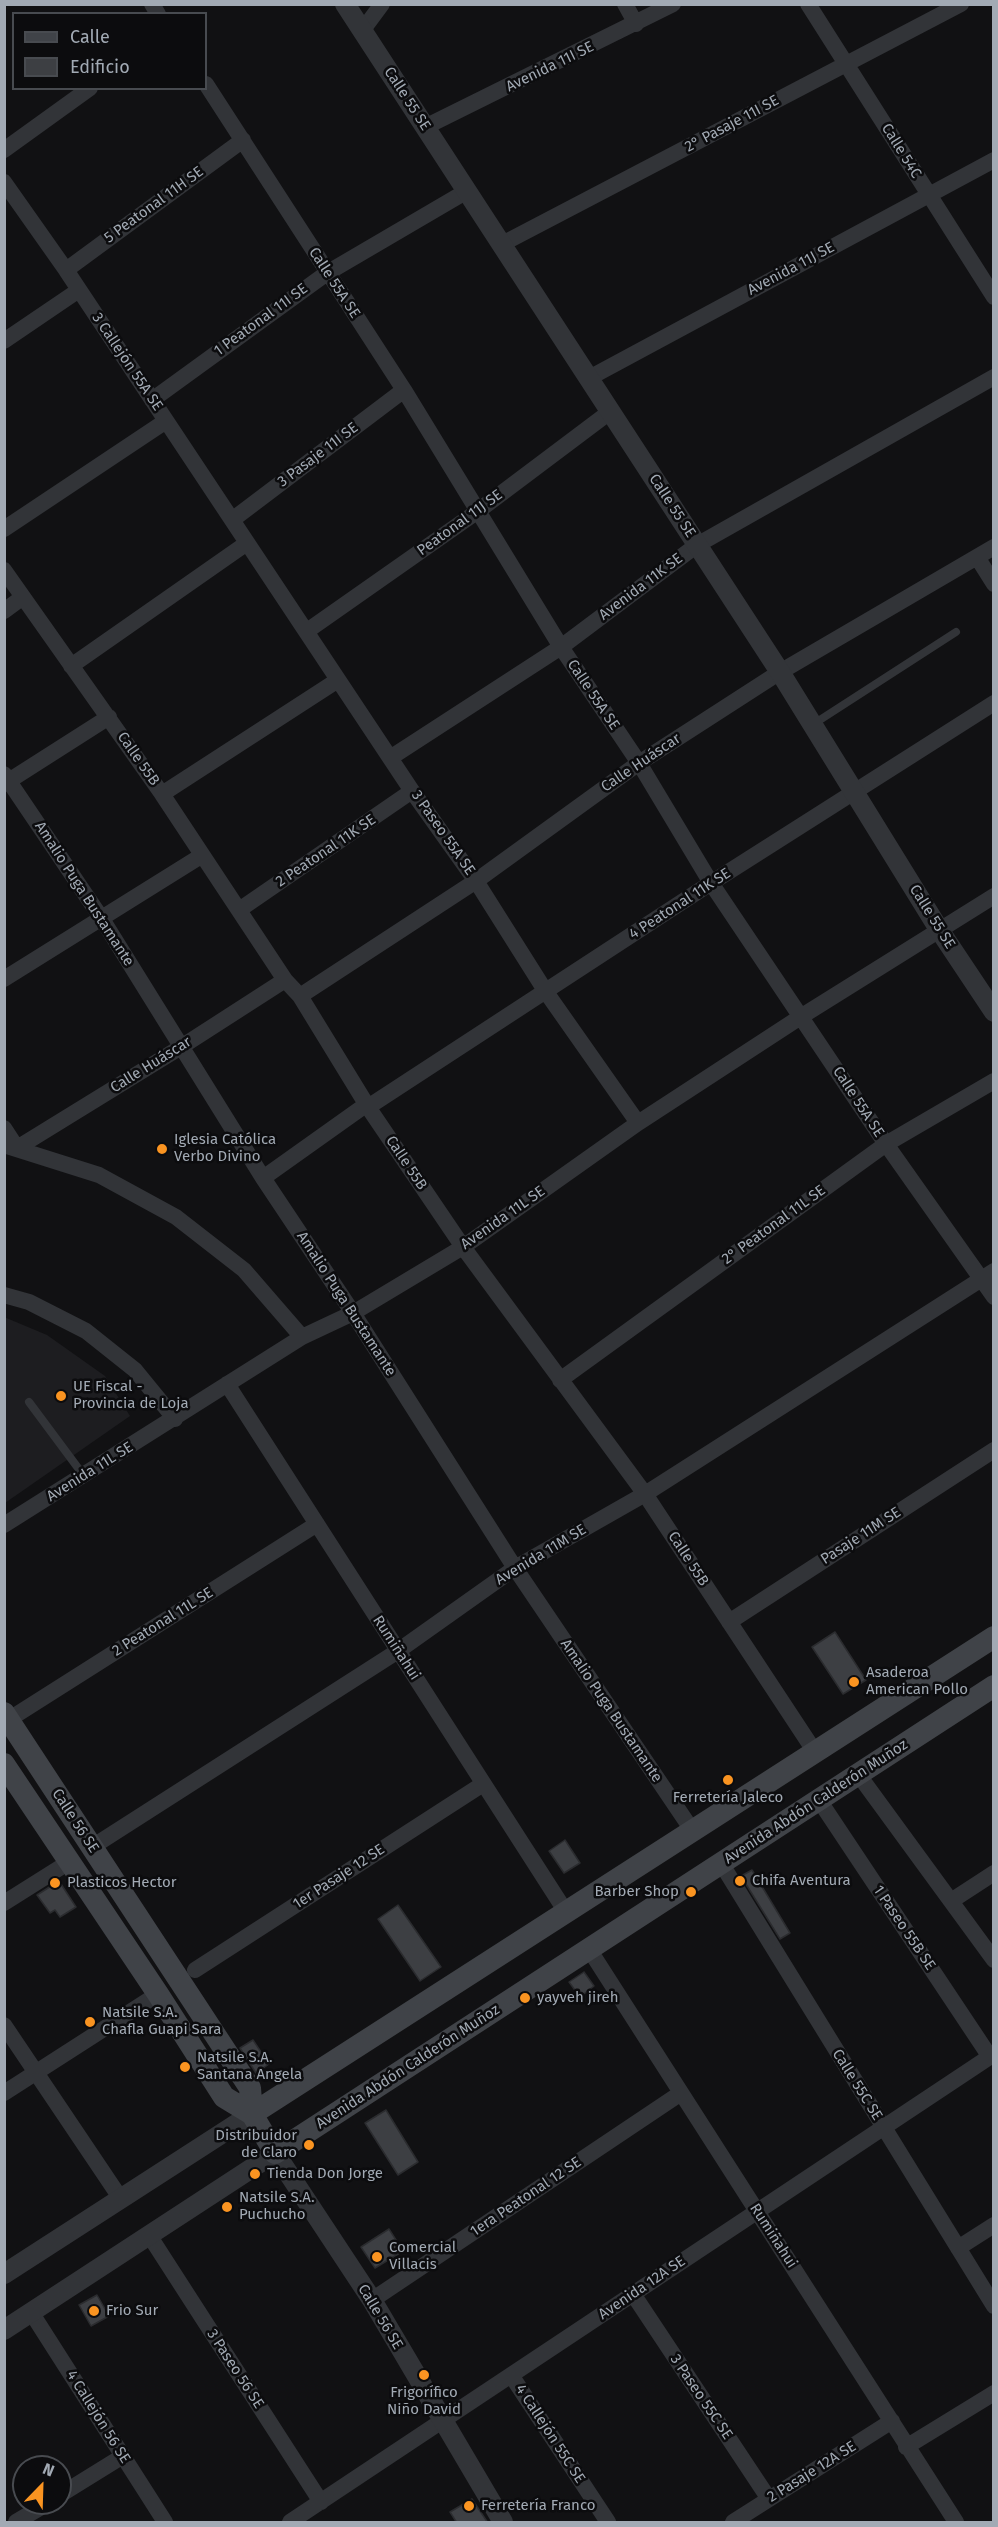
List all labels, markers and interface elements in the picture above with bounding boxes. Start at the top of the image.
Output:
legend [12,12,207,90]
text: Calle [70,26,110,48]
street label: Avenida 11I SE [503,38,597,96]
text: Edificio [70,56,130,78]
street label: Calle 55 SE [380,64,434,134]
street label: 2° Pasaje 11I SE [682,92,782,156]
street label: Calle 54C [877,120,925,182]
street label: 5 Peatonal 11H SE [101,163,207,247]
street label: Avenida 11J SE [745,239,837,299]
street label: Calle 55A SE [304,244,364,322]
street label: 1 Peatonal 11I SE [211,280,311,360]
street label: 3 Callejón 55A SE [88,310,166,414]
street label: 3 Pasaje 11I SE [274,419,362,491]
street label: Calle 55 SE [645,471,699,541]
street label: Peatonal 11J SE [414,486,506,560]
street label: Avenida 11K SE [596,550,686,624]
street label: Calle 55A SE [563,656,623,734]
street label: Calle 55B [113,729,163,789]
street label: Calle Huáscar [598,730,684,796]
street label: 3 Paseo 55A SE [407,787,479,879]
street label: 2 Peatonal 11K SE [273,811,379,891]
street label: Amalio Puga Bustamante [30,818,138,970]
street label: 4 Peatonal 11K SE [626,865,734,943]
street label: Calle 55 SE [905,882,959,952]
street label: Calle Huáscar [107,1033,195,1097]
street label: Calle 55A SE [828,1063,888,1141]
place label: Iglesia Católica Verbo Divino [174,1131,276,1166]
street label: Calle 55B [381,1133,431,1193]
marker: Iglesia Católica Verbo Divino [155,1142,169,1156]
street label: 2° Peatonal 11L SE [719,1181,829,1269]
street label: Avenida 11L SE [457,1182,549,1254]
street label: Amalio Puga Bustamante [292,1228,400,1380]
place label: UE Fiscal - Provincia de Loja [73,1378,189,1413]
marker: UE Fiscal - Provincia de Loja [54,1389,68,1403]
street label: Avenida 11L SE [43,1438,137,1506]
street label: Pasaje 11M SE [818,1503,904,1569]
street label: Avenida 11M SE [492,1521,590,1589]
street label: Calle 55B [664,1528,712,1590]
street label: 2 Peatonal 11L SE [109,1584,217,1660]
street label: Rumiñahui [368,1612,424,1684]
street label: Amalio Puga Bustamante [556,1636,666,1786]
place label: Asaderoa American Pollo [866,1664,968,1699]
marker: Asaderoa American Pollo [847,1675,861,1689]
street label: Avenida Abdón Calderón Muñoz [721,1736,911,1868]
marker: Ferretería Jaleco [721,1773,735,1787]
street label: Calle 56 SE [48,1786,102,1856]
place label: Ferretería Jaleco [673,1789,783,1807]
street label: 1er Pasaje 12 SE [290,1841,388,1913]
place label: Chifa Aventura [752,1872,851,1890]
place label: Plasticos Hector [67,1874,176,1892]
marker: Chifa Aventura [733,1874,747,1888]
marker: Plasticos Hector [48,1876,62,1890]
street label: 1 Paseo 55B SE [869,1882,939,1974]
place label: Barber Shop [594,1883,679,1901]
marker: Barber Shop [684,1885,698,1899]
place label: yayveh jireh [537,1989,618,2007]
marker: yayveh jireh [518,1991,532,2005]
street label: Avenida Abdón Calderón Muñoz [313,2001,503,2133]
place label: Natsile S.A. Chafla Guapi Sara [102,2004,221,2039]
marker: Natsile S.A. Chafla Guapi Sara [83,2015,97,2029]
street label: Calle 55C SE [828,2046,886,2124]
place label: Natsile S.A. Santana Angela [197,2049,302,2084]
marker: Natsile S.A. Santana Angela [178,2060,192,2074]
place label: Distribuidor de Claro [215,2127,297,2162]
marker: Distribuidor de Claro [302,2138,316,2152]
street label: 1era Peatonal 12 SE [467,2153,585,2241]
place label: Tienda Don Jorge [267,2165,383,2183]
marker: Tienda Don Jorge [248,2167,262,2181]
place label: Natsile S.A. Puchucho [239,2189,315,2224]
marker: Natsile S.A. Puchucho [220,2200,234,2214]
street label: Rumiñahui [745,2200,801,2272]
place label: Comercial Villacis [389,2239,456,2274]
marker: Comercial Villacis [370,2250,384,2264]
street label: Avenida 12A SE [595,2252,689,2324]
street label: Calle 56 SE [354,2281,406,2353]
place label: Frio Sur [106,2302,158,2320]
marker: Frio Sur [87,2304,101,2318]
street label: 3 Paseo 56 SE [203,2326,267,2412]
street label: 3 Paseo 55C SE [666,2351,736,2443]
street label: 4 Callejón 56 SE [62,2367,134,2467]
marker: Frigorífico Niño David [417,2368,431,2382]
street label: 4 Callejón 55C SE [511,2381,589,2487]
place label: Frigorífico Niño David [387,2384,461,2419]
street label: 2 Pasaje 12A SE [764,2438,860,2506]
north arrow [12,2455,72,2515]
text: N [40,2459,57,2481]
place label: Ferretería Franco [481,2497,596,2515]
marker: Ferretería Franco [462,2499,476,2513]

